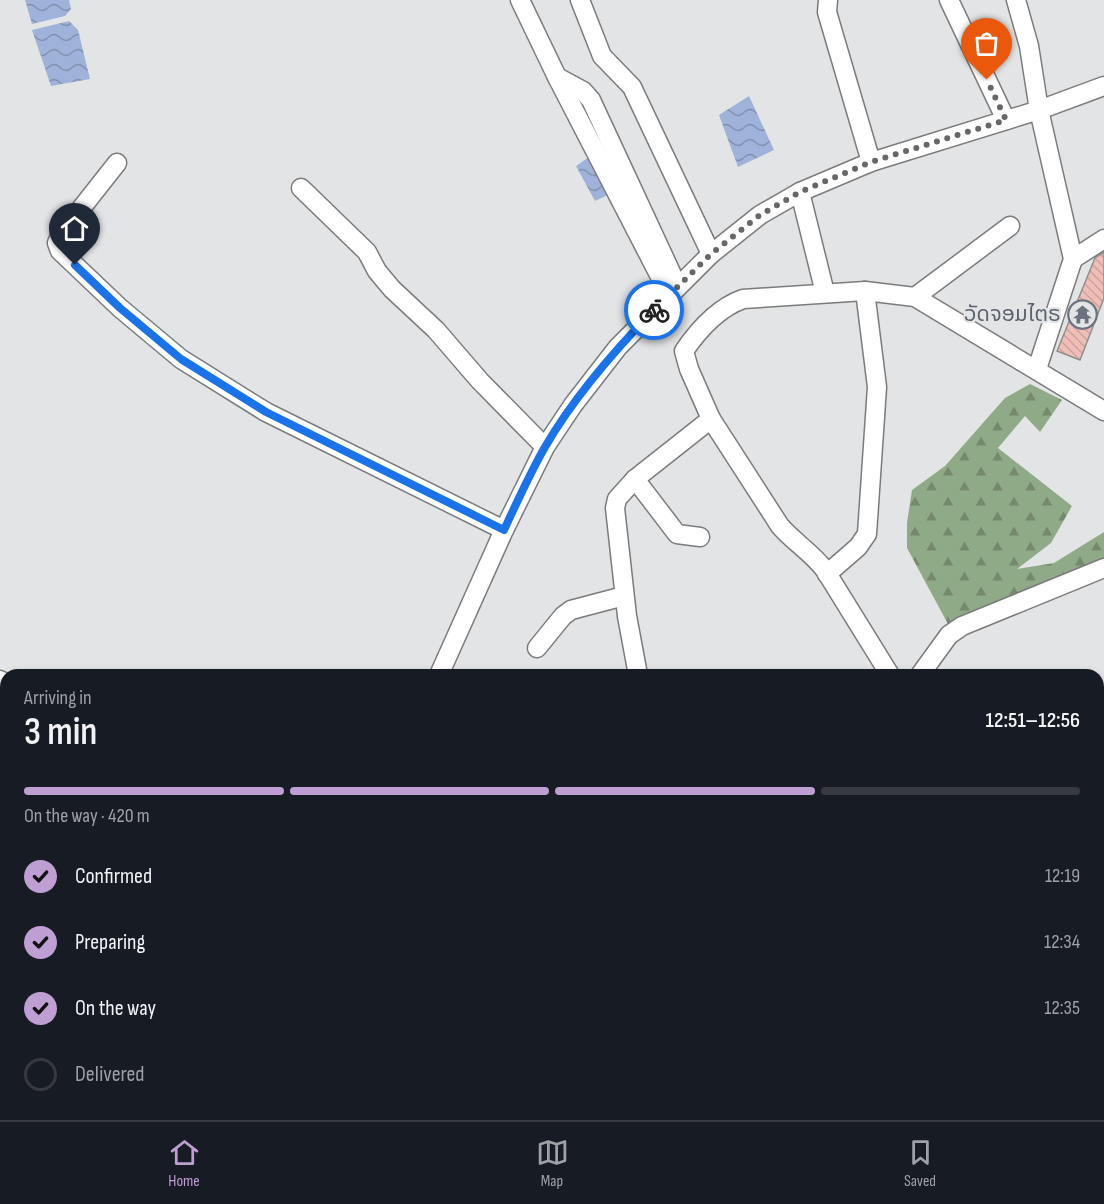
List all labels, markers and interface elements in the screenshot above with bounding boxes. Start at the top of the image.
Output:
pin [961,18,1012,80]
icon: bag [970,27,1003,60]
pin [49,203,100,265]
icon: home [58,212,91,245]
courier [624,280,684,340]
icon: bike [638,294,671,327]
temple icon: ວັດຈອມໄຕຣ [1066,298,1098,330]
place label: ວັດຈອມໄຕຣ [964,302,1061,327]
text: Arriving in [24,686,92,710]
text: 12:51–12:56 [986,707,1080,734]
text: 3 min [24,709,97,756]
text: On the way · 420 m [24,804,150,828]
icon: check [24,860,57,893]
text: Confirmed [75,863,152,890]
text: 12:19 [1045,864,1080,888]
icon: check [24,926,57,959]
text: Preparing [75,929,145,956]
text: 12:34 [1044,930,1080,954]
icon: check [24,992,57,1025]
text: On the way [75,995,156,1022]
text: 12:35 [1044,996,1080,1020]
text: Delivered [75,1061,144,1088]
tab: Home [168,1136,201,1191]
tab: Map [536,1136,569,1191]
tab: Saved [904,1136,937,1191]

